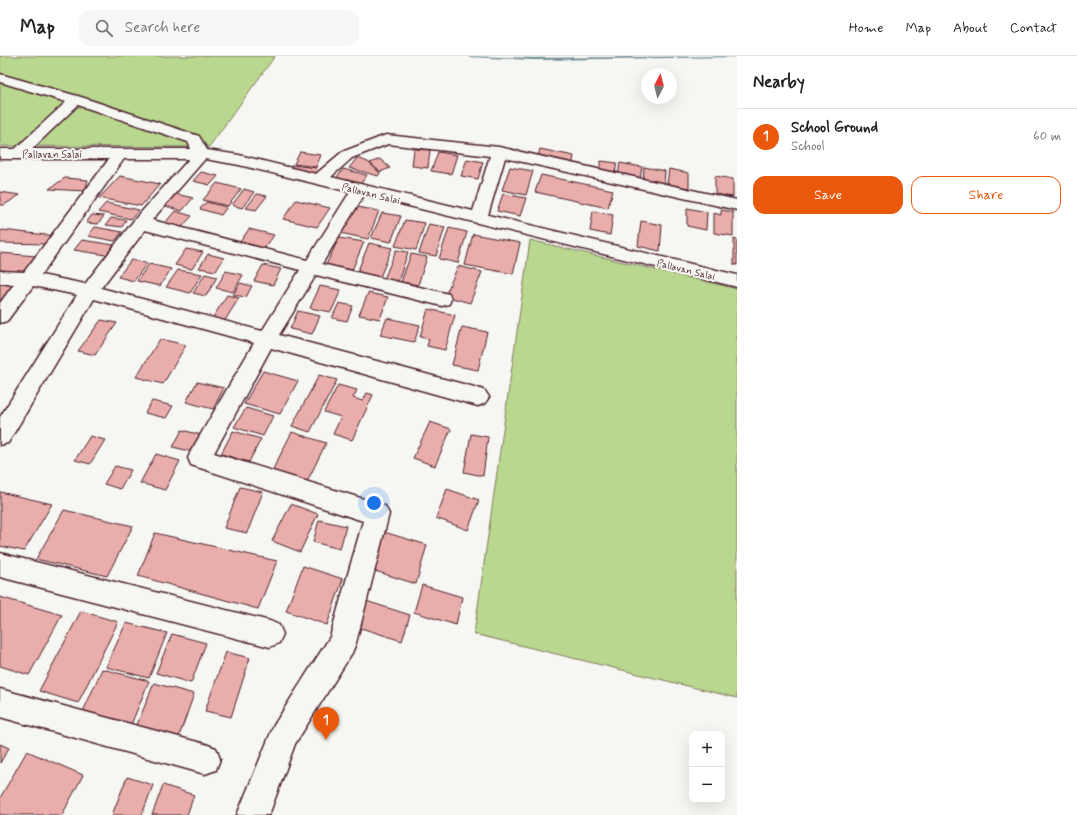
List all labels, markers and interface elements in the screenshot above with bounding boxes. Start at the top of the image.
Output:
search box [79,10,359,46]
text: Map [20,15,55,40]
icon: search [93,17,115,39]
text: Search here [125,18,200,38]
text: Home [849,19,883,37]
text: Map [905,19,931,37]
text: About [953,19,988,37]
text: Contact [1010,19,1057,37]
north arrow [641,68,677,104]
text: Nearby [753,71,805,93]
text: School Ground [791,118,878,138]
text: 1 [763,128,769,145]
text: 60 m [1033,128,1061,145]
text: School [791,138,825,155]
street label: Pallavan Salai [22,149,82,162]
button: Save [753,176,903,214]
button: Share [911,176,1061,214]
street label: Pallavan Salai [340,181,401,208]
street label: Pallavan Salai [655,257,716,284]
your location [364,493,384,513]
pin: 1 [313,707,339,740]
map controls [689,731,725,803]
button: + [689,731,725,767]
button: − [689,767,725,803]

